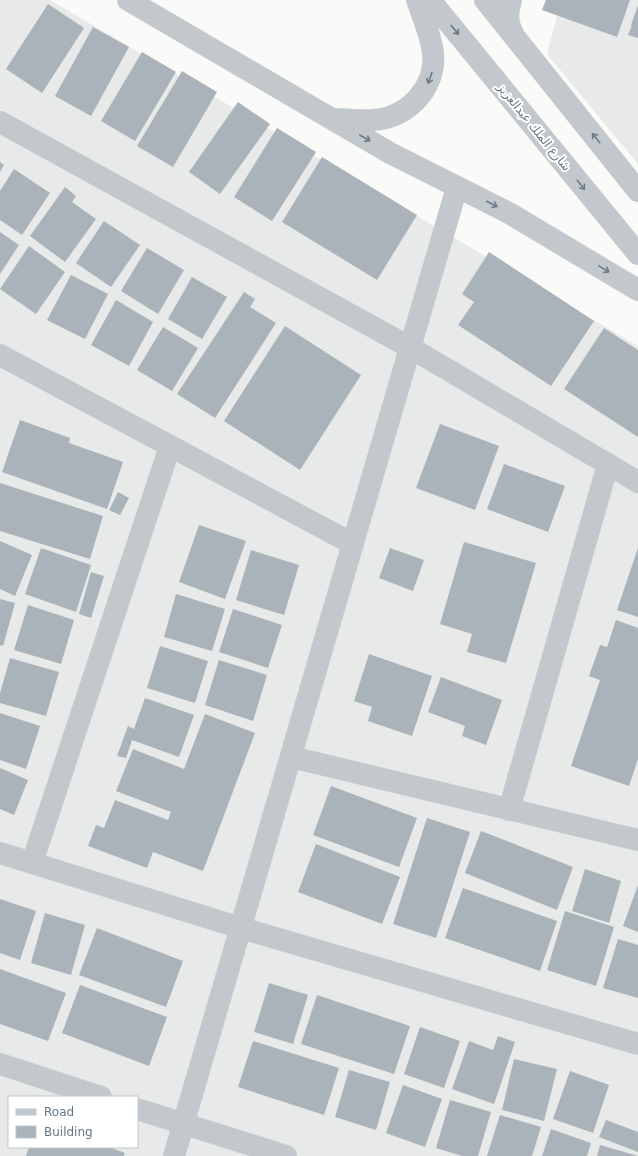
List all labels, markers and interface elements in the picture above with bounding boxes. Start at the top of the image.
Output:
one-way arrow [450,25,459,35]
one-way arrow [425,72,433,84]
street label: شارع الملك عبدالعزيز [493,80,574,174]
one-way arrow [592,133,600,144]
one-way arrow [359,135,371,143]
one-way arrow [577,180,586,190]
one-way arrow [485,201,497,208]
one-way arrow [598,266,610,274]
legend [8,1096,138,1148]
text: Road [44,1105,74,1119]
text: Building [44,1125,93,1139]

